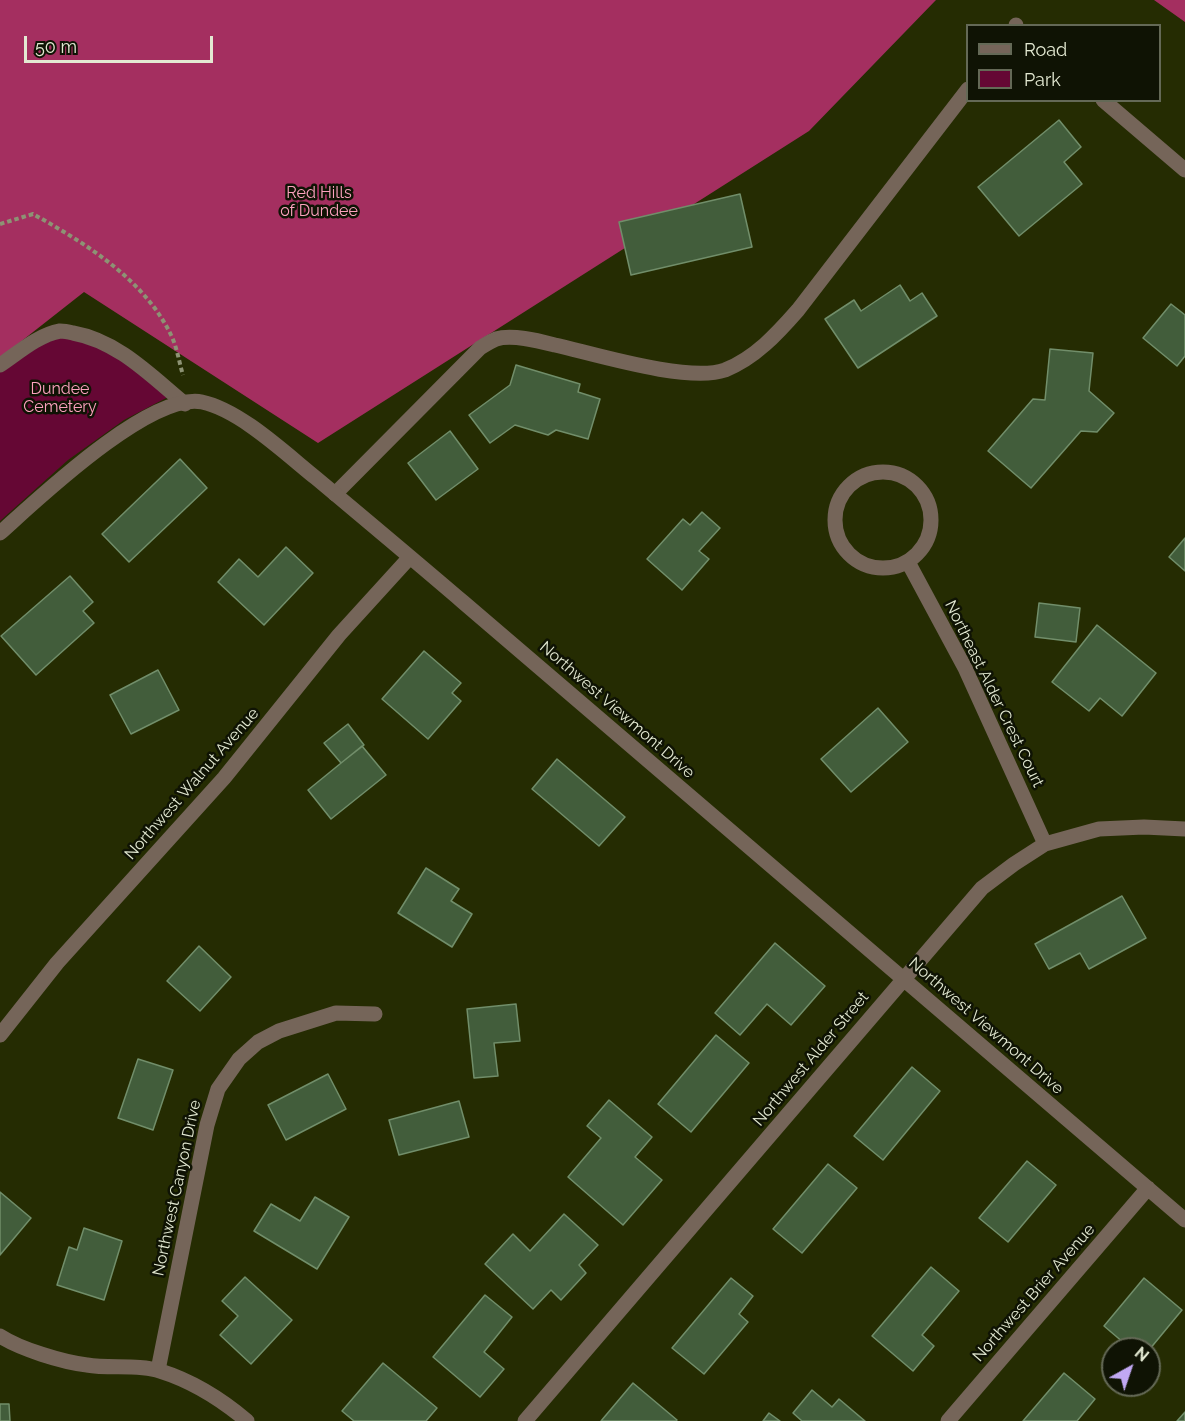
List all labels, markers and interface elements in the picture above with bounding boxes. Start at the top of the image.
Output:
scale bar [27,24,216,62]
legend [966,24,1161,102]
text: 50 m [35,36,77,57]
text: Road [1024,39,1067,60]
text: Park [1024,69,1061,90]
park label: Red Hills of Dundee [280,183,358,221]
park label: Dundee Cemetery [23,379,97,417]
street label: Northeast Alder Crest Court [940,597,1048,791]
street label: Northwest Viewmont Drive [536,638,698,782]
street label: Northwest Walnut Avenue [121,704,263,864]
street label: Northwest Viewmont Drive [905,954,1067,1098]
street label: Northwest Alder Street [749,988,873,1130]
street label: Northwest Canyon Drive [149,1098,205,1278]
street label: Northwest Brier Avenue [969,1220,1099,1366]
north arrow [1101,1337,1161,1397]
text: N [1131,1343,1152,1366]

